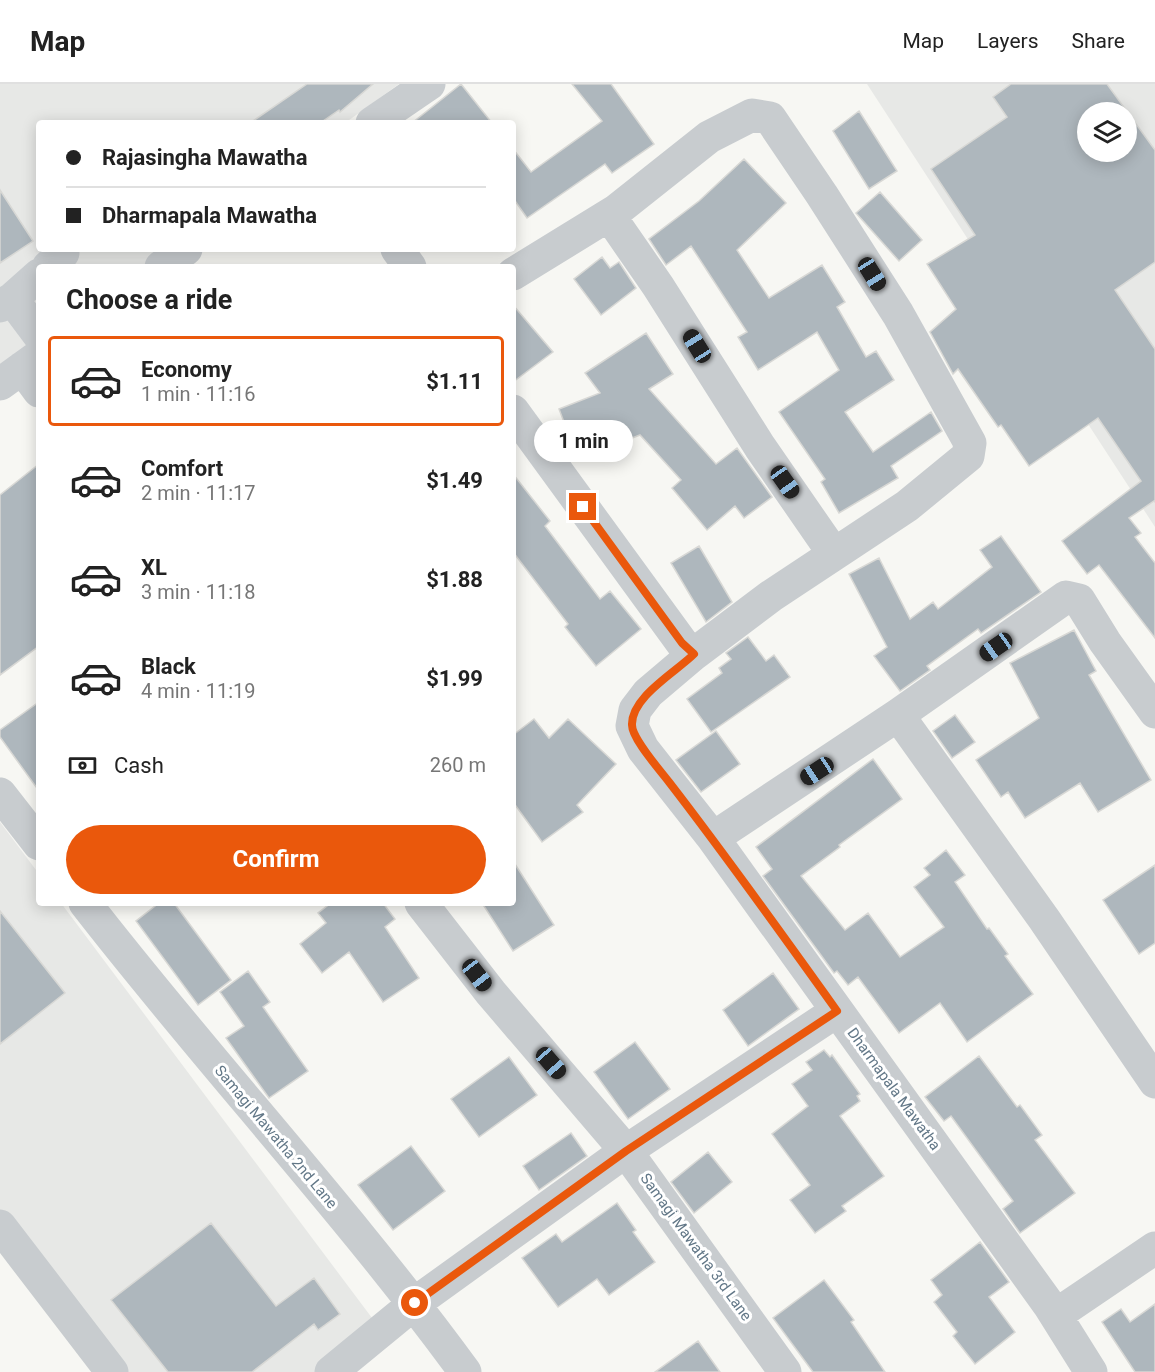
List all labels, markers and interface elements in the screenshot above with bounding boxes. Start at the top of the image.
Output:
text: Map [30,25,85,58]
text: Map [902,29,944,53]
text: Layers [977,29,1038,53]
text: Share [1071,29,1125,53]
map controls [1077,102,1137,162]
button: layers [1077,102,1137,162]
text: Rajasingha Mawatha [102,145,307,170]
text: Dharmapala Mawatha [102,203,317,228]
car [855,254,889,294]
text: Choose a ride [66,284,232,316]
car [680,326,714,366]
icon: car [69,354,123,408]
text: Economy [141,357,232,382]
text: $1.11 [426,369,483,394]
text: 1 min · 11:16 [141,382,256,406]
callout: 1 min [534,420,632,462]
text: 1 min [558,429,609,453]
icon: car [69,453,123,507]
text: Comfort [141,456,223,481]
car [767,462,803,502]
text: $1.49 [426,468,483,493]
text: 2 min · 11:17 [141,481,256,505]
route end [569,493,596,520]
icon: car [69,552,123,606]
text: XL [141,555,167,580]
text: $1.88 [426,567,483,592]
text: 3 min · 11:18 [141,580,256,604]
car [976,629,1016,665]
icon: car [69,651,123,705]
text: Black [141,654,196,679]
text: $1.99 [426,666,483,691]
text: 4 min · 11:19 [141,679,256,703]
icon: cash [66,749,99,782]
text: Cash [114,753,164,778]
text: 260 m [430,753,486,777]
car [797,754,837,788]
button: Confirm [66,825,486,894]
car [459,955,495,995]
street label: Dharmapala Mawatha [844,1024,944,1154]
car [532,1044,570,1082]
street label: Samagi Mawatha 2nd Lane [211,1062,341,1212]
street label: Samagi Mawatha 3rd Lane [636,1170,756,1324]
route start [401,1289,428,1316]

